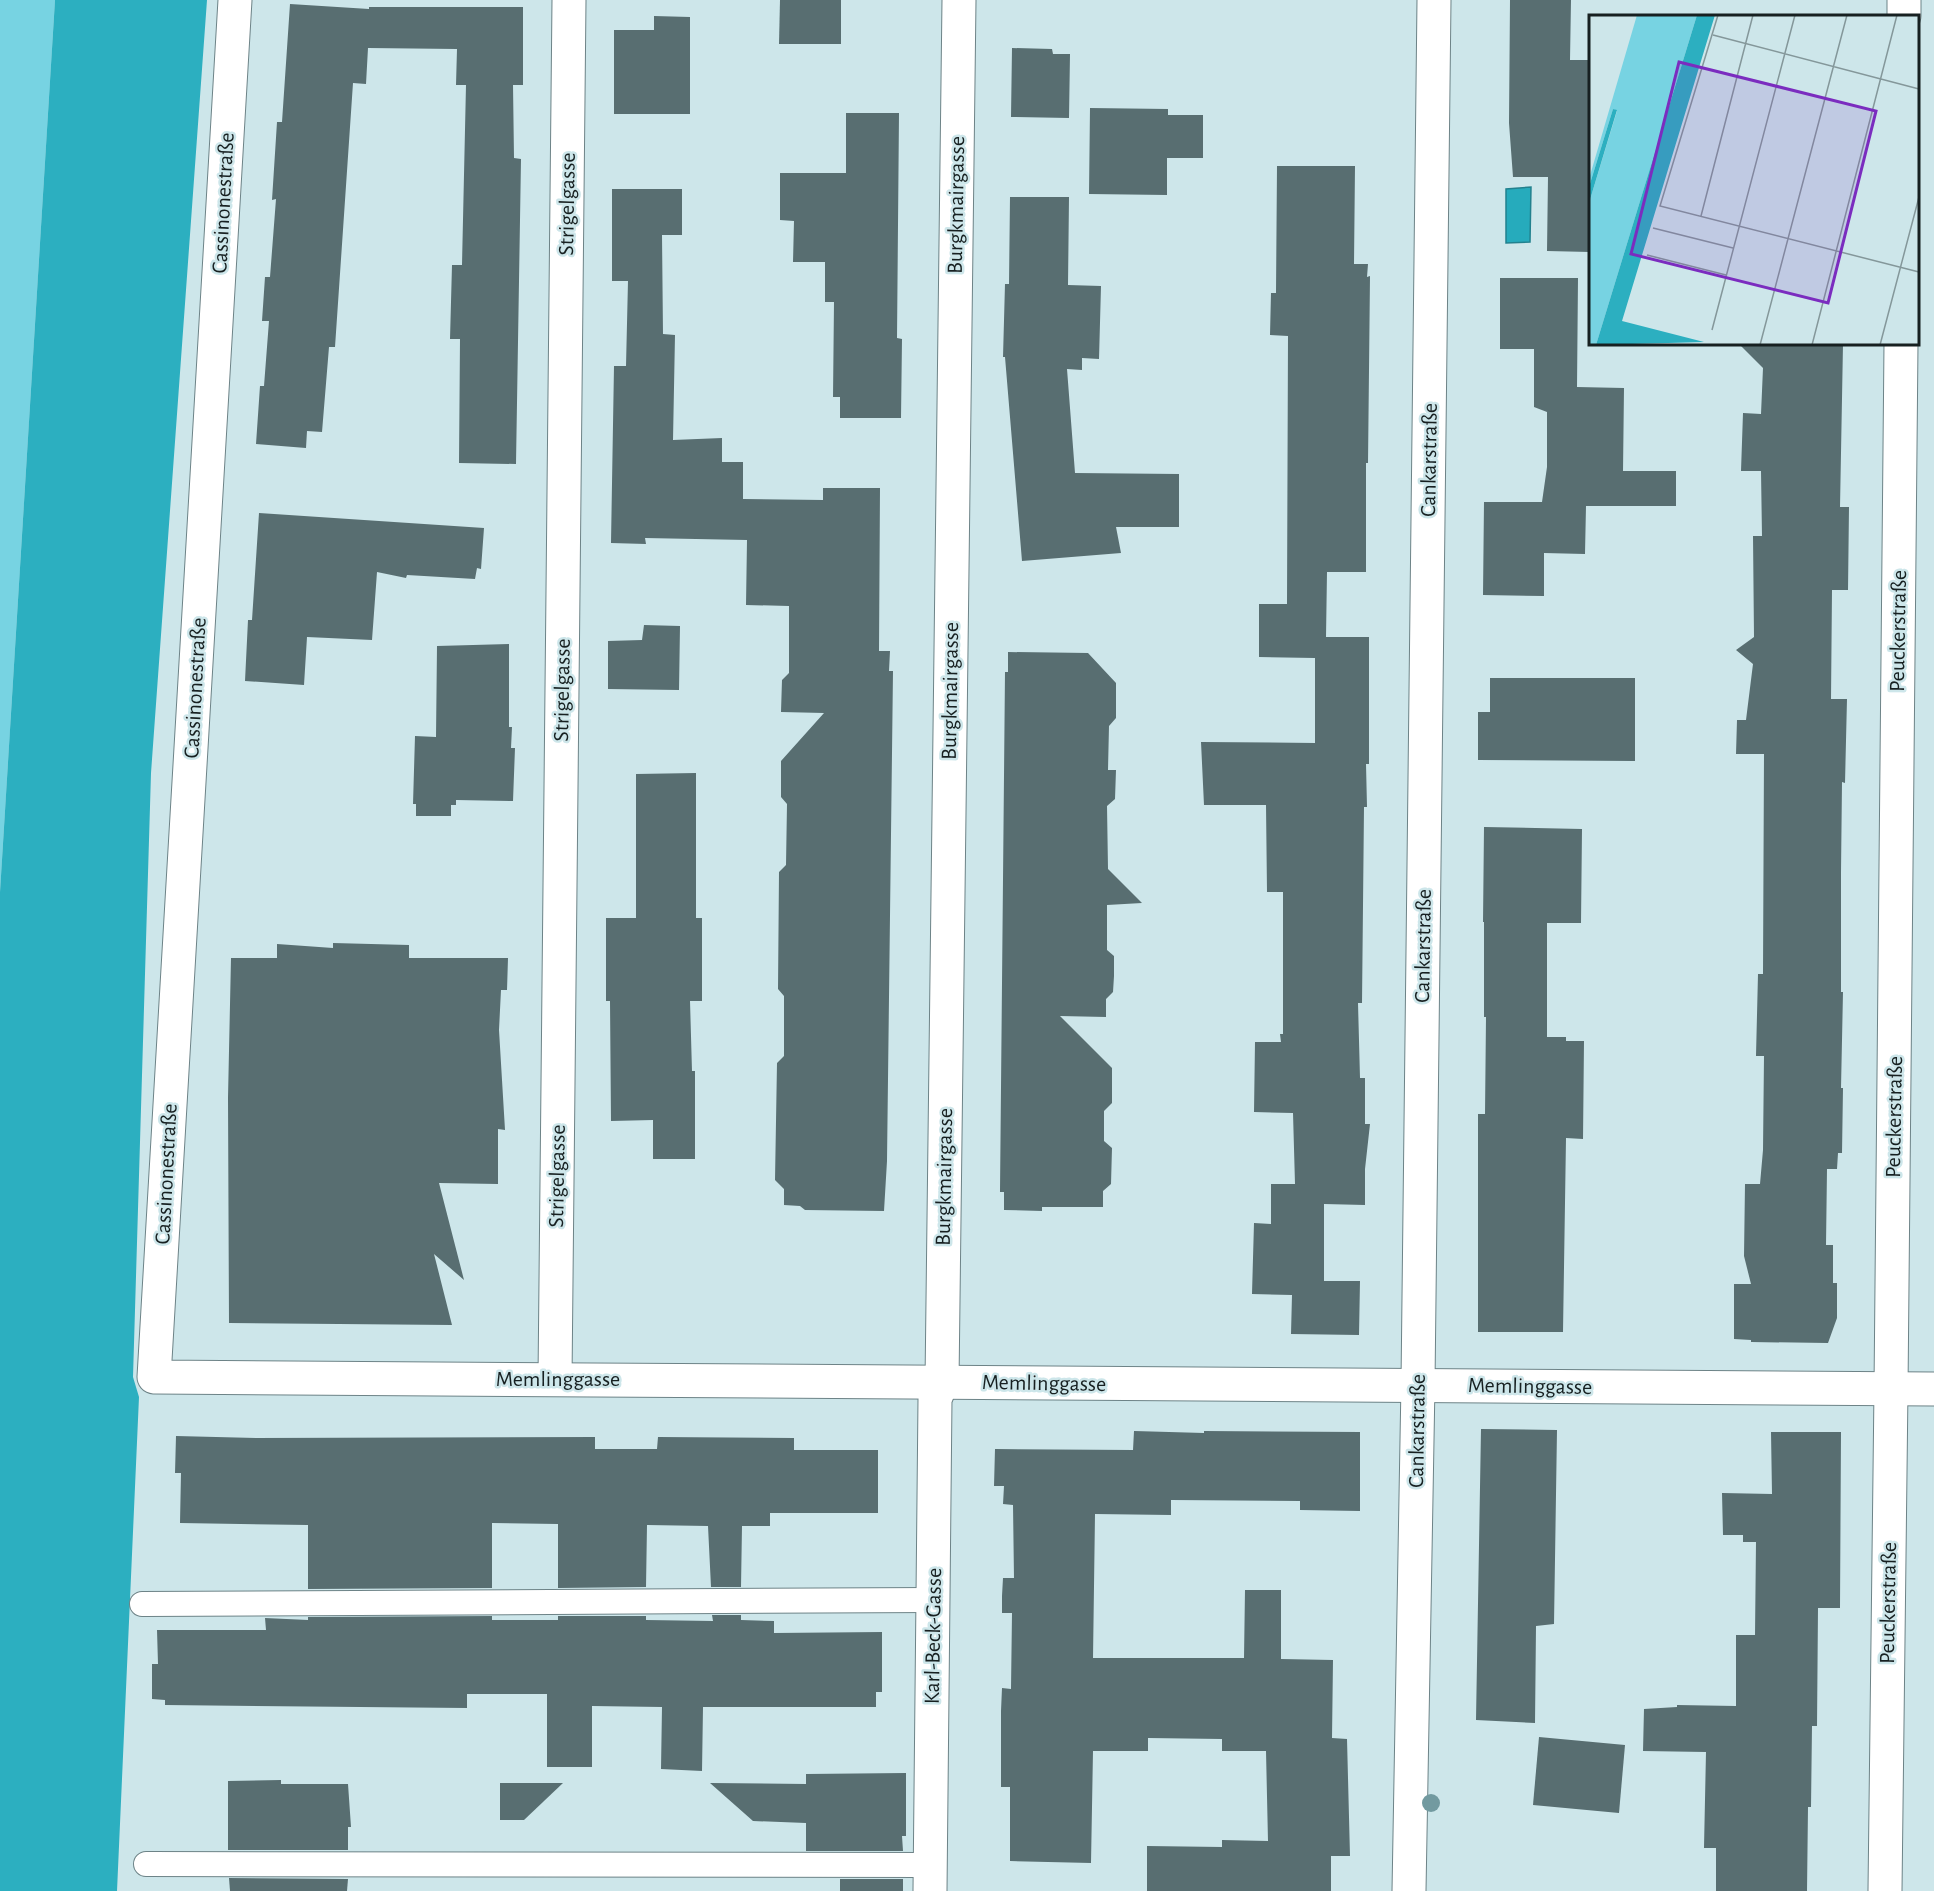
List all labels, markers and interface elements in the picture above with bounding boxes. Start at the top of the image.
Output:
inset map [1589,15,1919,345]
street label: Cassinonestraße [208,132,238,274]
street label: Burgkmairgasse [944,136,968,274]
street label: Strigelgasse [555,152,579,256]
street label: Cankarstraße [1417,403,1441,517]
street label: Peuckerstraße [1886,570,1910,692]
street label: Cassinonestraße [180,617,210,759]
street label: Burgkmairgasse [938,622,962,760]
street label: Strigelgasse [550,638,574,742]
street label: Cankarstraße [1411,889,1435,1003]
street label: Peuckerstraße [1882,1056,1906,1178]
street label: Cassinonestraße [151,1103,181,1245]
street label: Burgkmairgasse [932,1108,956,1246]
street label: Strigelgasse [545,1124,569,1228]
street label: Memlinggasse [496,1368,620,1390]
street label: Memlinggasse [982,1371,1106,1395]
street label: Cankarstraße [1405,1374,1429,1488]
street label: Memlinggasse [1468,1374,1592,1398]
street label: Peuckerstraße [1876,1542,1900,1664]
street label: Karl-Beck-Gasse [921,1568,945,1704]

